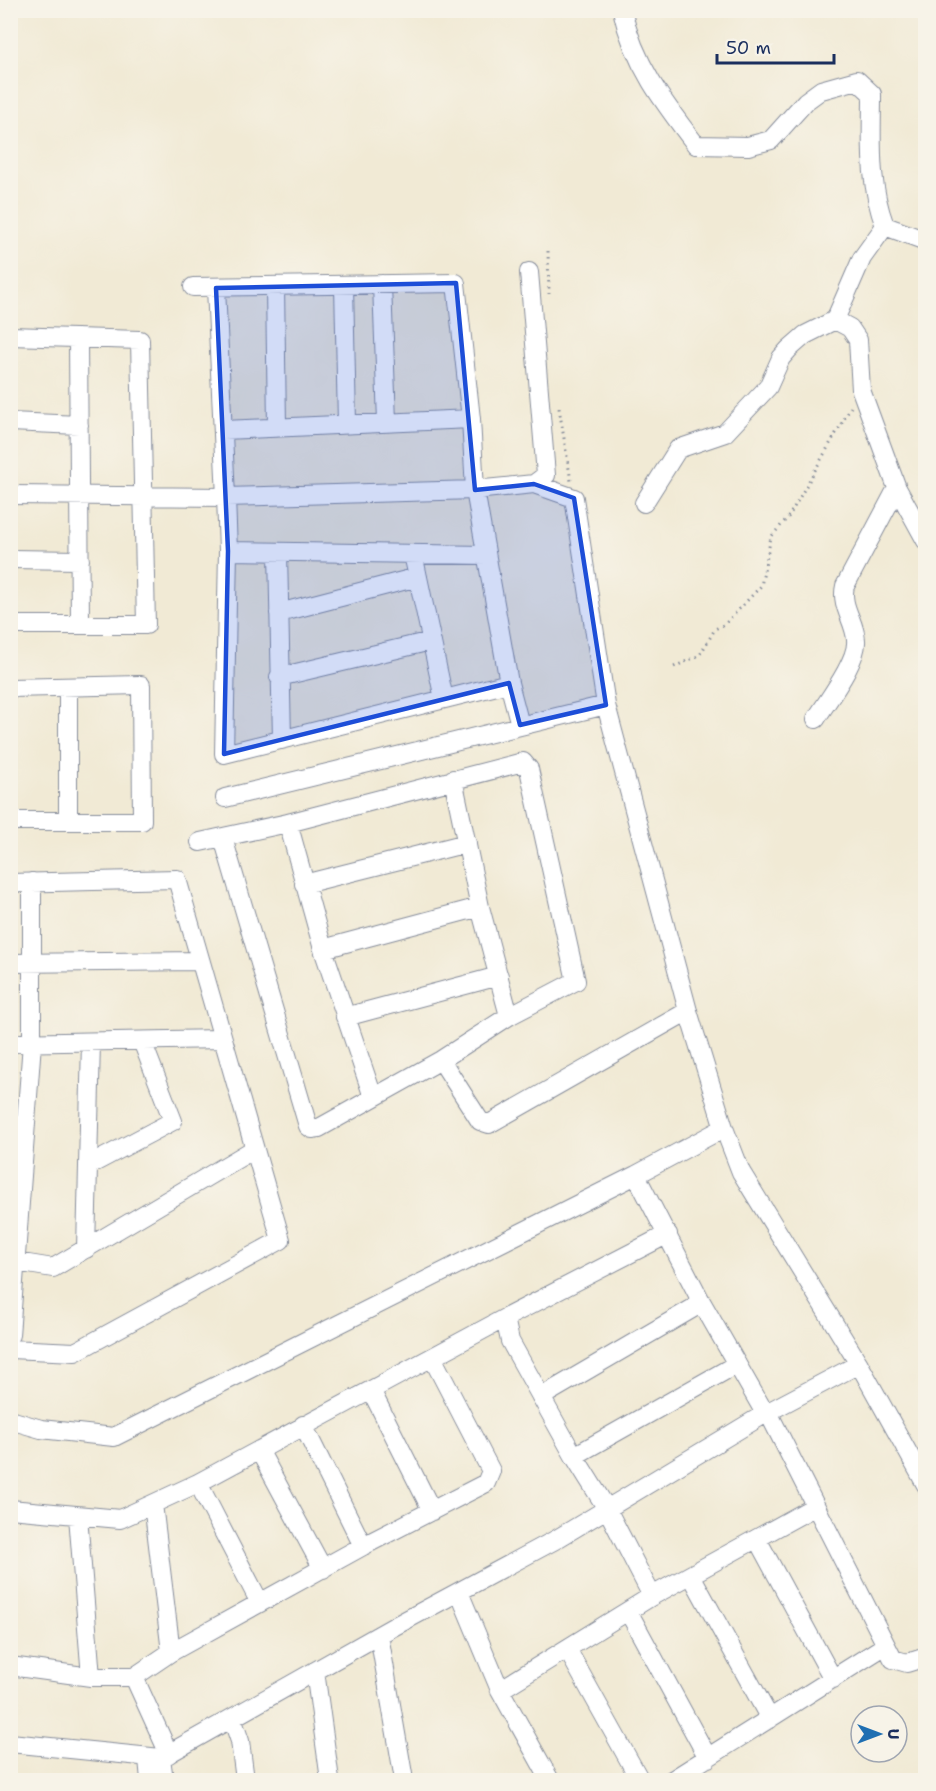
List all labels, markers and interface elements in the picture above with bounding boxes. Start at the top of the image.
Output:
scale bar [717,27,834,65]
text: 50 m [726,36,771,60]
north arrow [849,1704,909,1764]
text: U [883,1729,904,1740]

